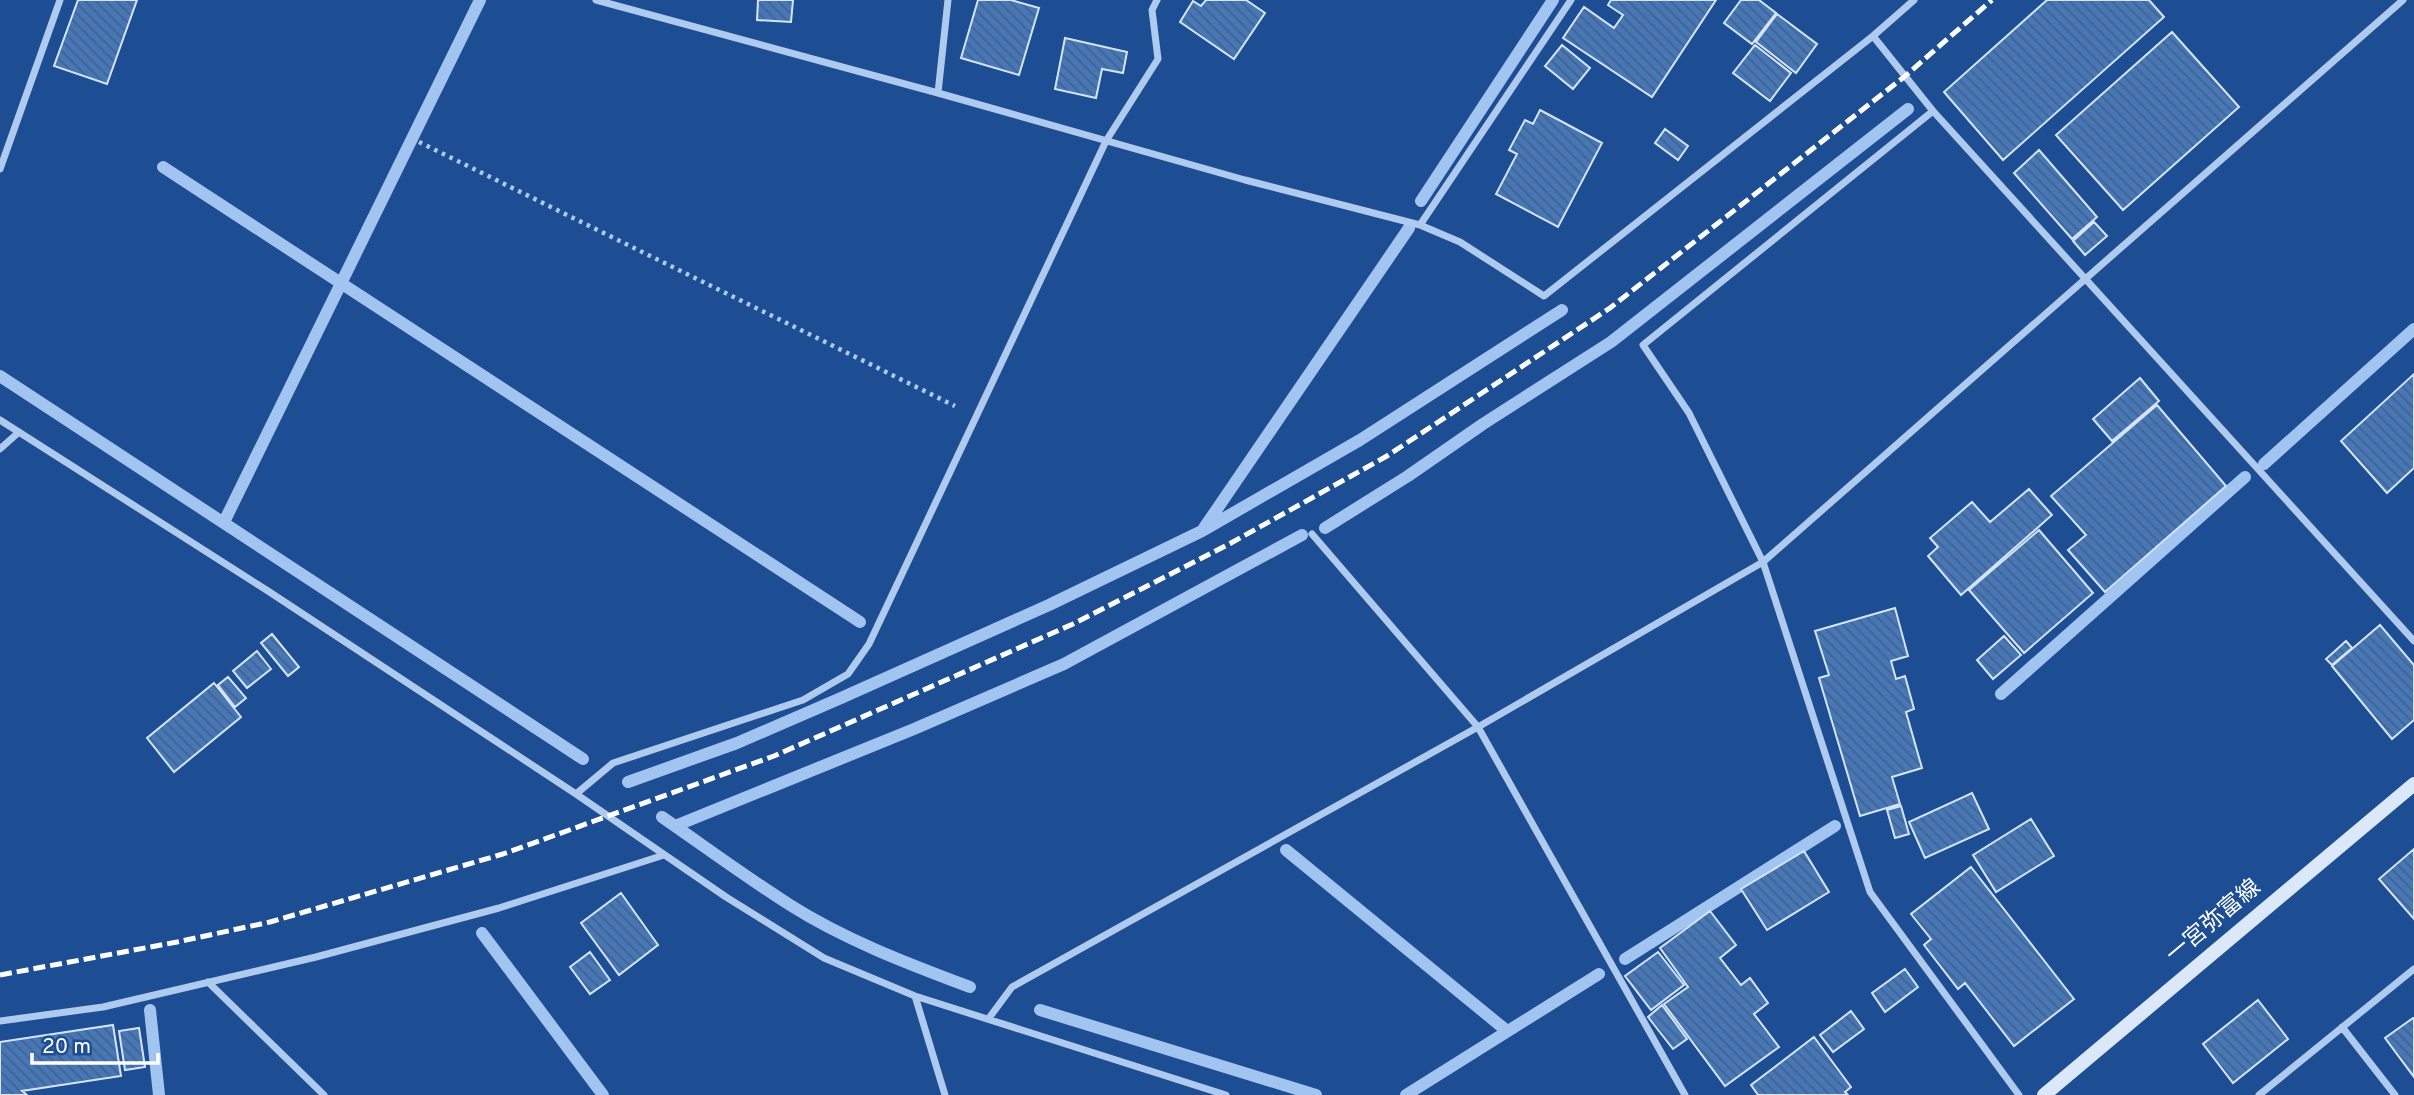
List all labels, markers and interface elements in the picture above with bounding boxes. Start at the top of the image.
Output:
street label: 一宮弥富線 [2161,874,2267,970]
scale bar [32,1021,158,1066]
text: 20 m [42,1034,91,1061]

